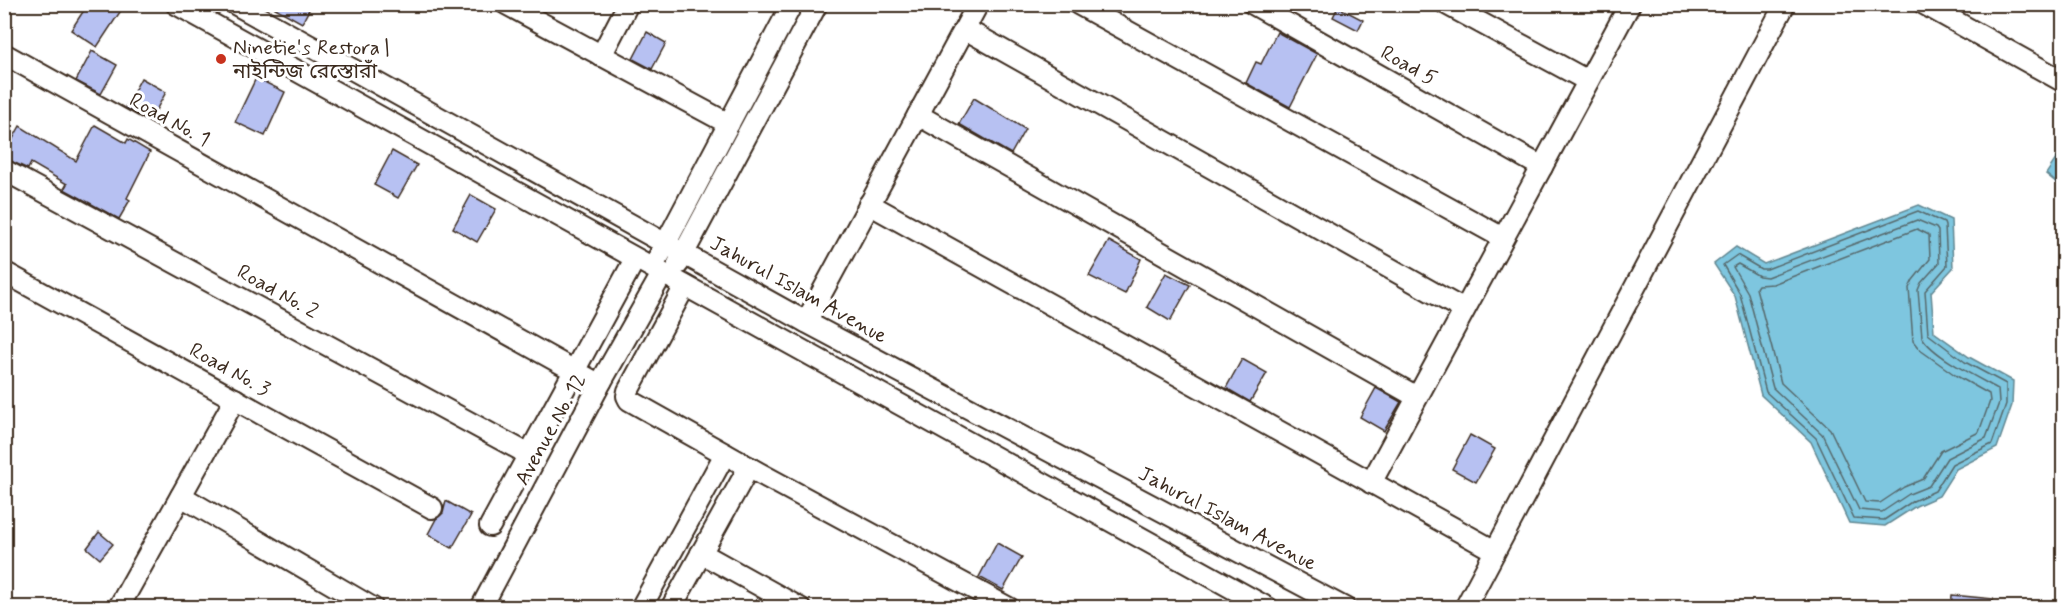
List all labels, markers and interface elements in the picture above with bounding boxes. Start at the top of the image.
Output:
place label: Ninetie's Restora | নাইন্টিজ রেস্তোরাঁ [232,34,389,86]
street label: Road 5 [1375,39,1442,93]
marker: Ninetie's Restora | নাইন্টিজ রেস্তোরাঁ [214,52,228,66]
street label: Road No. 1 [124,86,215,153]
street label: Jahurul Islam Avenue [705,230,892,350]
street label: Road No. 2 [232,258,323,326]
street label: Road No. 3 [184,336,275,404]
street label: Avenue No. 12 [509,369,593,490]
street label: Jahurul Islam Avenue [1133,460,1322,578]

